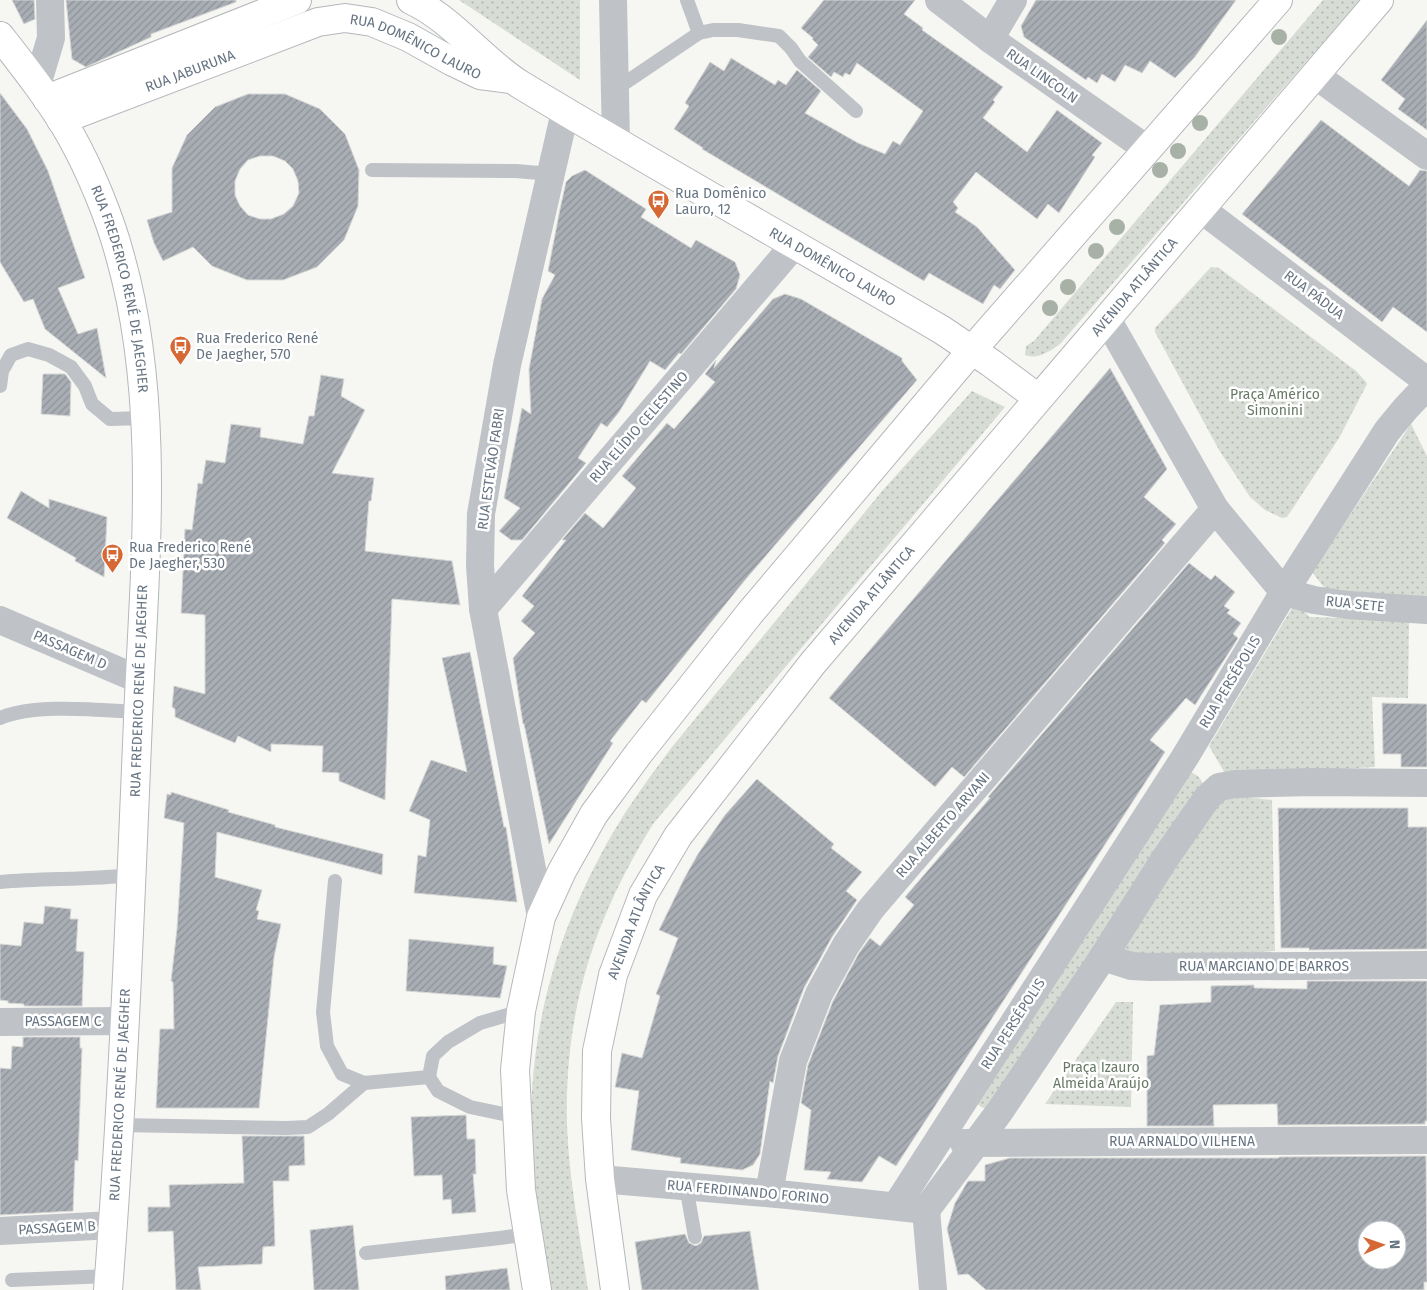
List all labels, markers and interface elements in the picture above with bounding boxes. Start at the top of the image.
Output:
street label: RUA DOMÊNICO LAURO [349,10,484,83]
street label: RUA LINCOLN [1003,45,1081,107]
street label: RUA JABURUNA [143,46,237,96]
street label: RUA FREDERICO RENÉ DE JAEGHER [87,183,152,394]
place label: Rua Domênico Lauro, 12 [675,185,767,218]
bus stop icon: Rua Domênico Lauro, 12 [647,189,671,220]
street label: RUA DOMÊNICO LAURO [766,223,899,310]
street label: AVENIDA ATLÂNTICA [1088,234,1181,339]
street label: RUA PÁDUA [1281,266,1348,323]
place label: Rua Frederico René De Jaegher, 570 [196,330,318,363]
bus stop icon: Rua Frederico René De Jaegher, 570 [168,334,192,365]
street label: RUA ELÍDIO CELESTINO [585,367,692,486]
park label: Praça Américo Simonini [1230,386,1320,419]
street label: RUA ESTEVÃO FABRI [474,407,508,531]
place label: Rua Frederico René De Jaegher, 530 [129,539,251,572]
street label: AVENIDA ATLÂNTICA [825,542,918,647]
bus stop icon: Rua Frederico René De Jaegher, 530 [101,543,125,574]
street label: RUA FREDERICO RENÉ DE JAEGHER [126,584,151,798]
street label: RUA SETE [1325,592,1385,616]
street label: PASSAGEM D [31,627,109,673]
street label: RUA PERSÉPOLIS [1195,632,1264,731]
street label: RUA ALBERTO ARVANI [893,769,993,881]
street label: AVENIDA ATLÂNTICA [604,861,668,982]
street label: RUA MARCIANO DE BARROS [1179,958,1349,975]
street label: RUA PERSÉPOLIS [976,975,1049,1073]
street label: RUA FREDERICO RENÉ DE JAEGHER [105,988,134,1202]
street label: PASSAGEM C [25,1013,102,1030]
park label: Praça Izauro Almeida Araújo [1053,1059,1149,1092]
street label: RUA ARNALDO VILHENA [1109,1133,1255,1150]
street label: RUA FERDINANDO FORINO [666,1176,830,1208]
street label: PASSAGEM B [18,1217,96,1239]
north arrow [1357,1220,1407,1270]
text: N [1386,1240,1403,1250]

